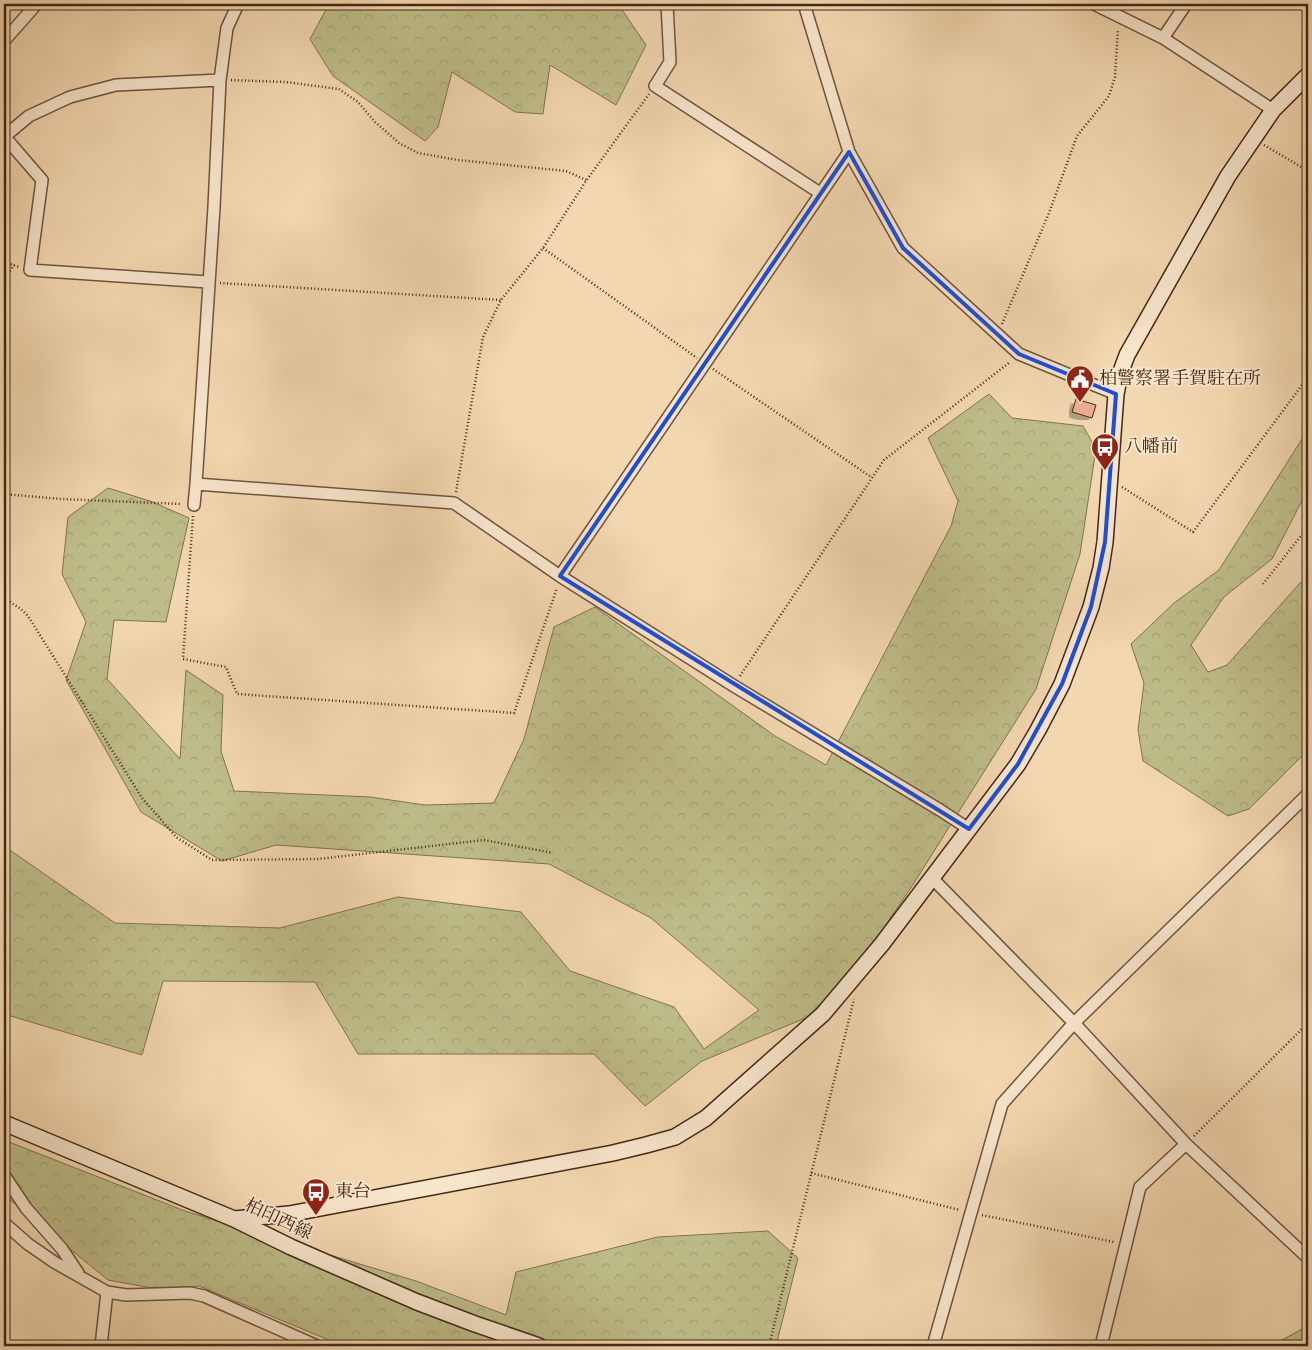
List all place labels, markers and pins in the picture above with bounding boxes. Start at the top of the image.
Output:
public building icon: 柏警察署手賀駐在所 [1065,364,1095,403]
place label: 柏警察署手賀駐在所 [1099,368,1261,391]
bus stop icon: 八幡前 [1090,432,1120,471]
place label: 八幡前 [1124,436,1178,459]
bus stop icon: 東台 [301,1177,331,1216]
place label: 東台 [335,1181,371,1204]

